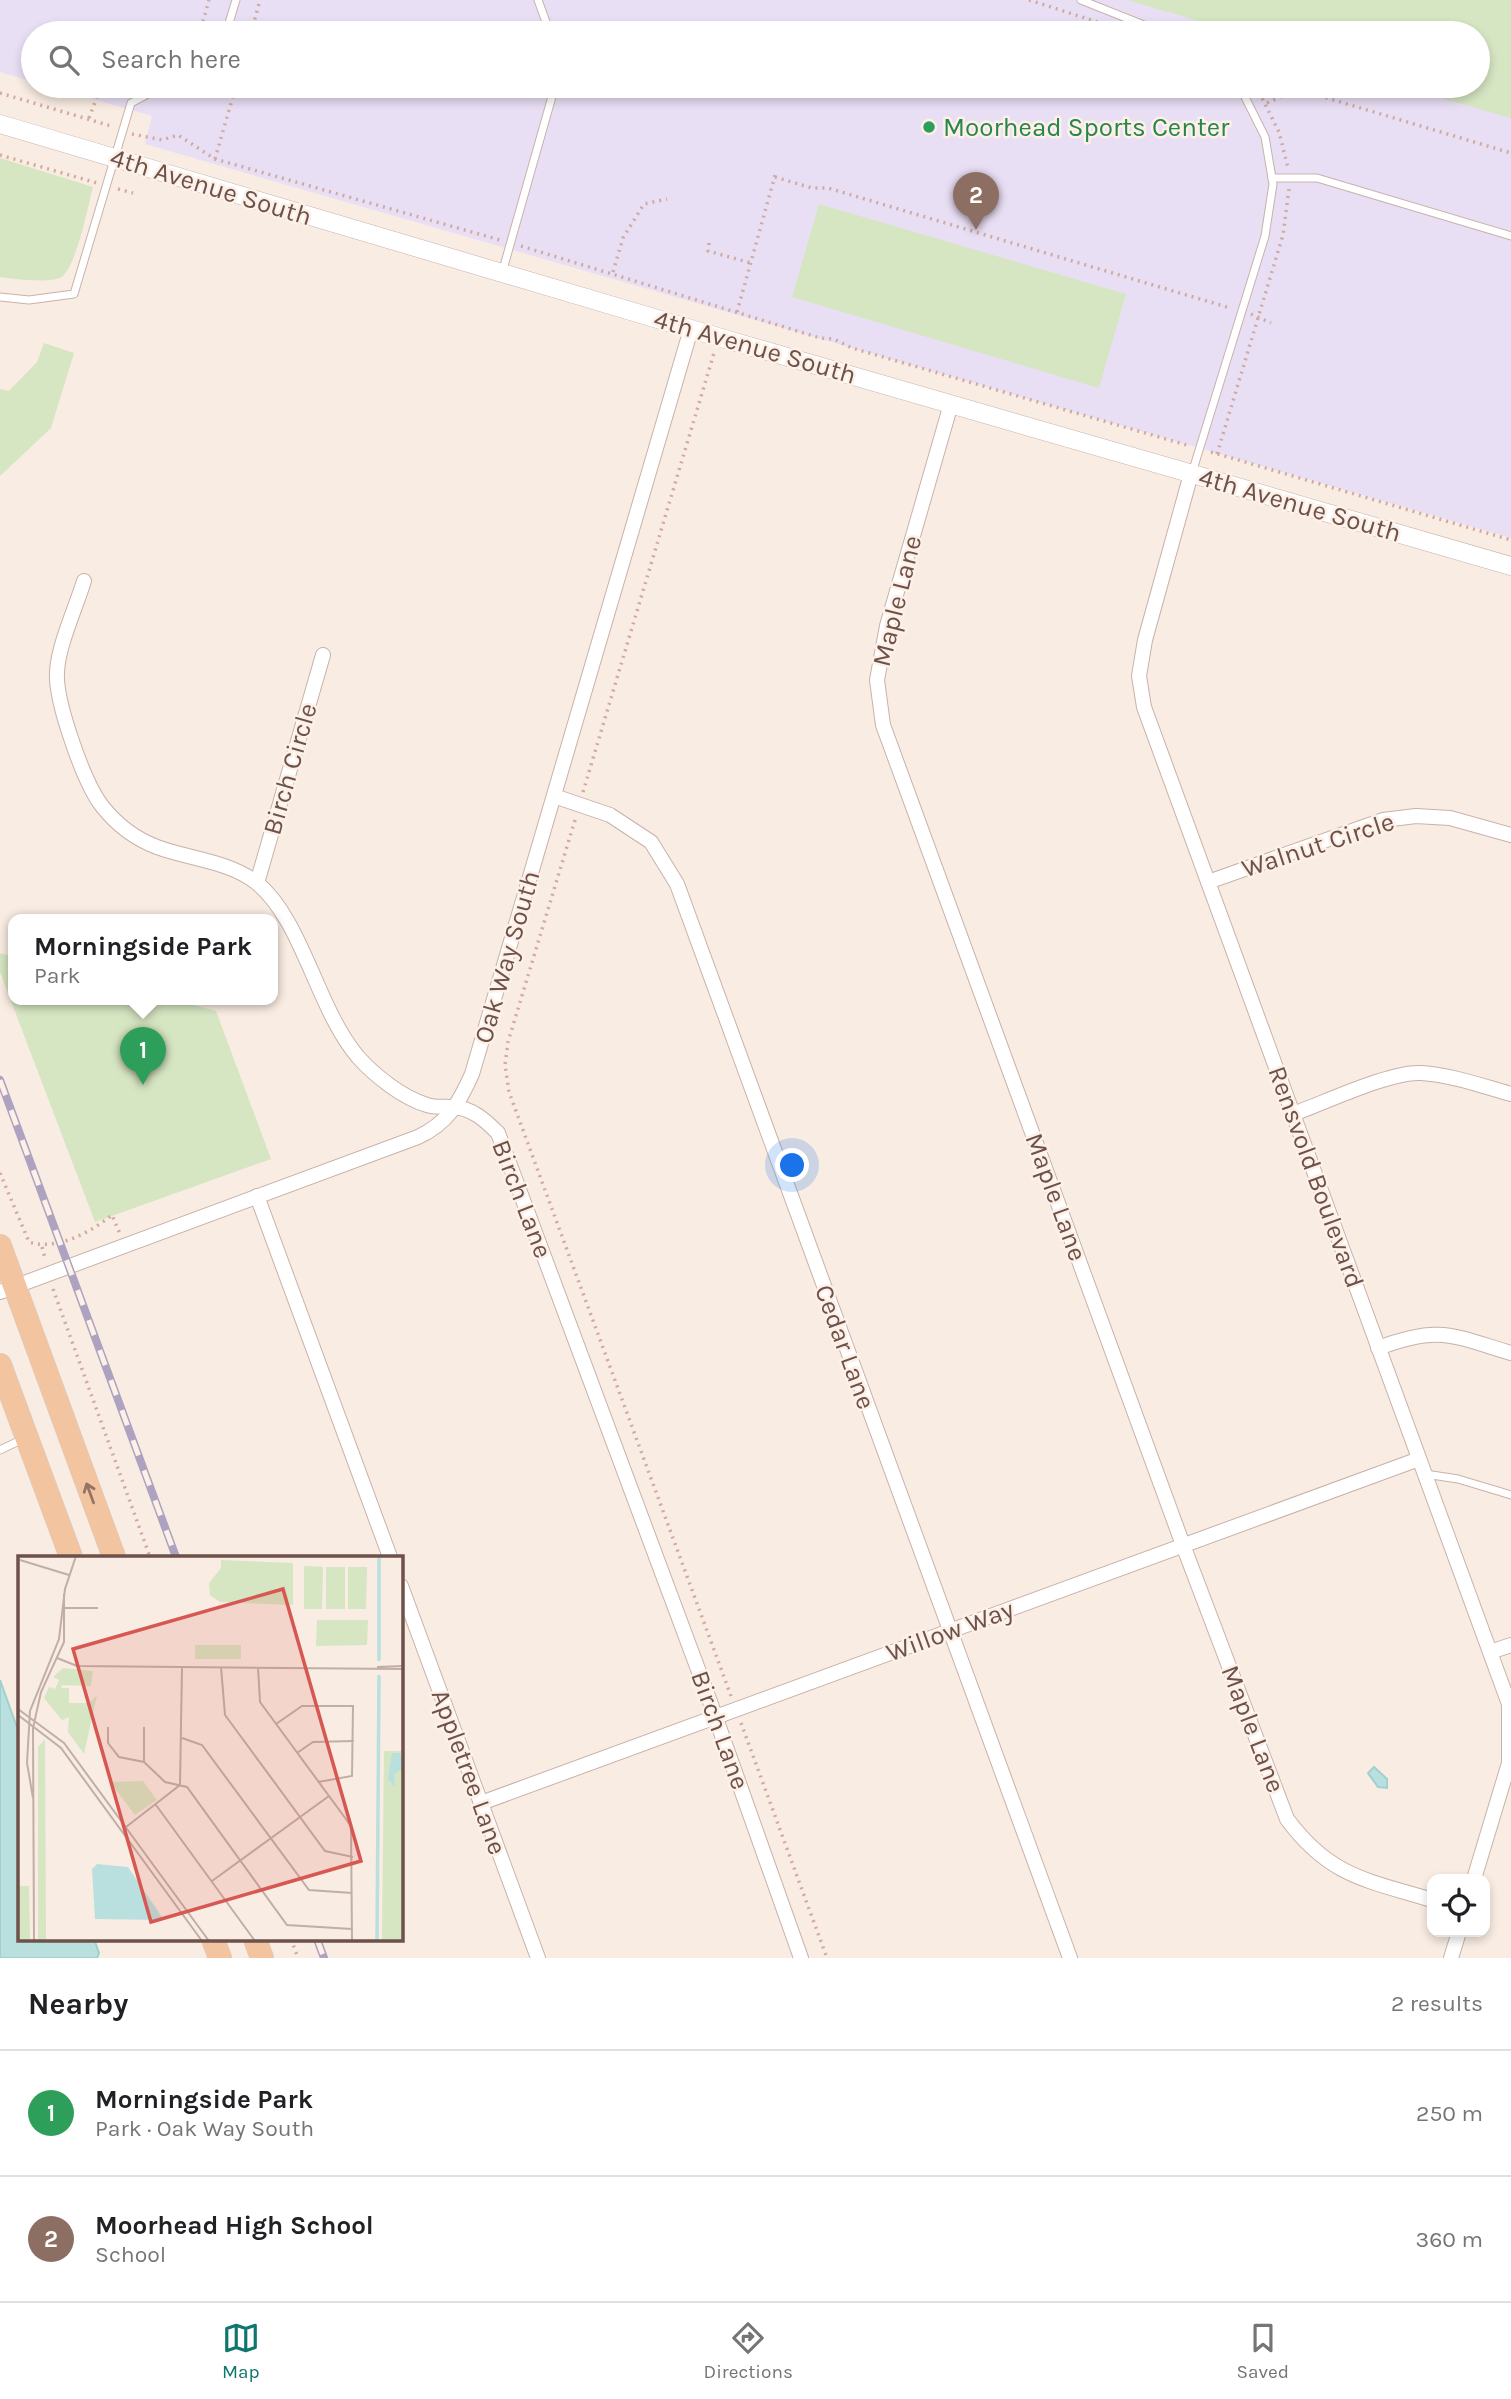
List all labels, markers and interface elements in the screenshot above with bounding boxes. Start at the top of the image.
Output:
search box [21,21,1490,98]
icon: search [45,41,83,79]
text: Search here [101,44,241,75]
place label: Moorhead Sports Center [943,112,1230,143]
marker: Moorhead Sports Center [921,119,937,135]
street label: 4th Avenue South [107,142,315,232]
pin: 2 [953,172,999,230]
street label: 4th Avenue South [650,303,860,391]
street label: 4th Avenue South [1195,461,1405,549]
street label: Maple Lane [866,532,928,670]
street label: Birch Circle [256,699,324,839]
street label: Walnut Circle [1238,806,1398,884]
street label: Oak Way South [468,867,546,1047]
popup [8,914,278,1005]
text: Morningside Park [34,931,252,962]
text: Park [34,962,81,989]
pin: 1 [120,1027,166,1085]
street label: Rensvold Boulevard [1261,1062,1371,1292]
street label: Maple Lane [1019,1129,1093,1265]
street label: Birch Lane [485,1136,559,1262]
your location [775,1148,809,1182]
street label: Cedar Lane [808,1281,882,1413]
one-way arrow [83,1483,96,1505]
inset map [18,1556,402,1940]
street label: Willow Way [882,1594,1018,1668]
street label: Maple Lane [1215,1661,1291,1797]
street label: Birch Lane [684,1666,756,1794]
street label: Appletree Lane [425,1685,513,1859]
map controls [1427,1874,1490,1937]
button: locate [1427,1874,1490,1937]
text: Nearby [28,1986,128,2022]
text: 2 results [1391,1990,1483,2017]
text: Morningside Park [95,2084,313,2115]
text: 1 [47,2100,55,2127]
text: 250 m [1416,2100,1483,2127]
text: Park · Oak Way South [95,2115,314,2142]
text: Moorhead High School [95,2210,374,2241]
text: 2 [44,2226,58,2253]
text: 360 m [1416,2226,1483,2253]
text: School [95,2241,166,2268]
tab: Map [222,2319,260,2383]
tab: Directions [704,2319,793,2383]
tab: Saved [1237,2319,1289,2383]

